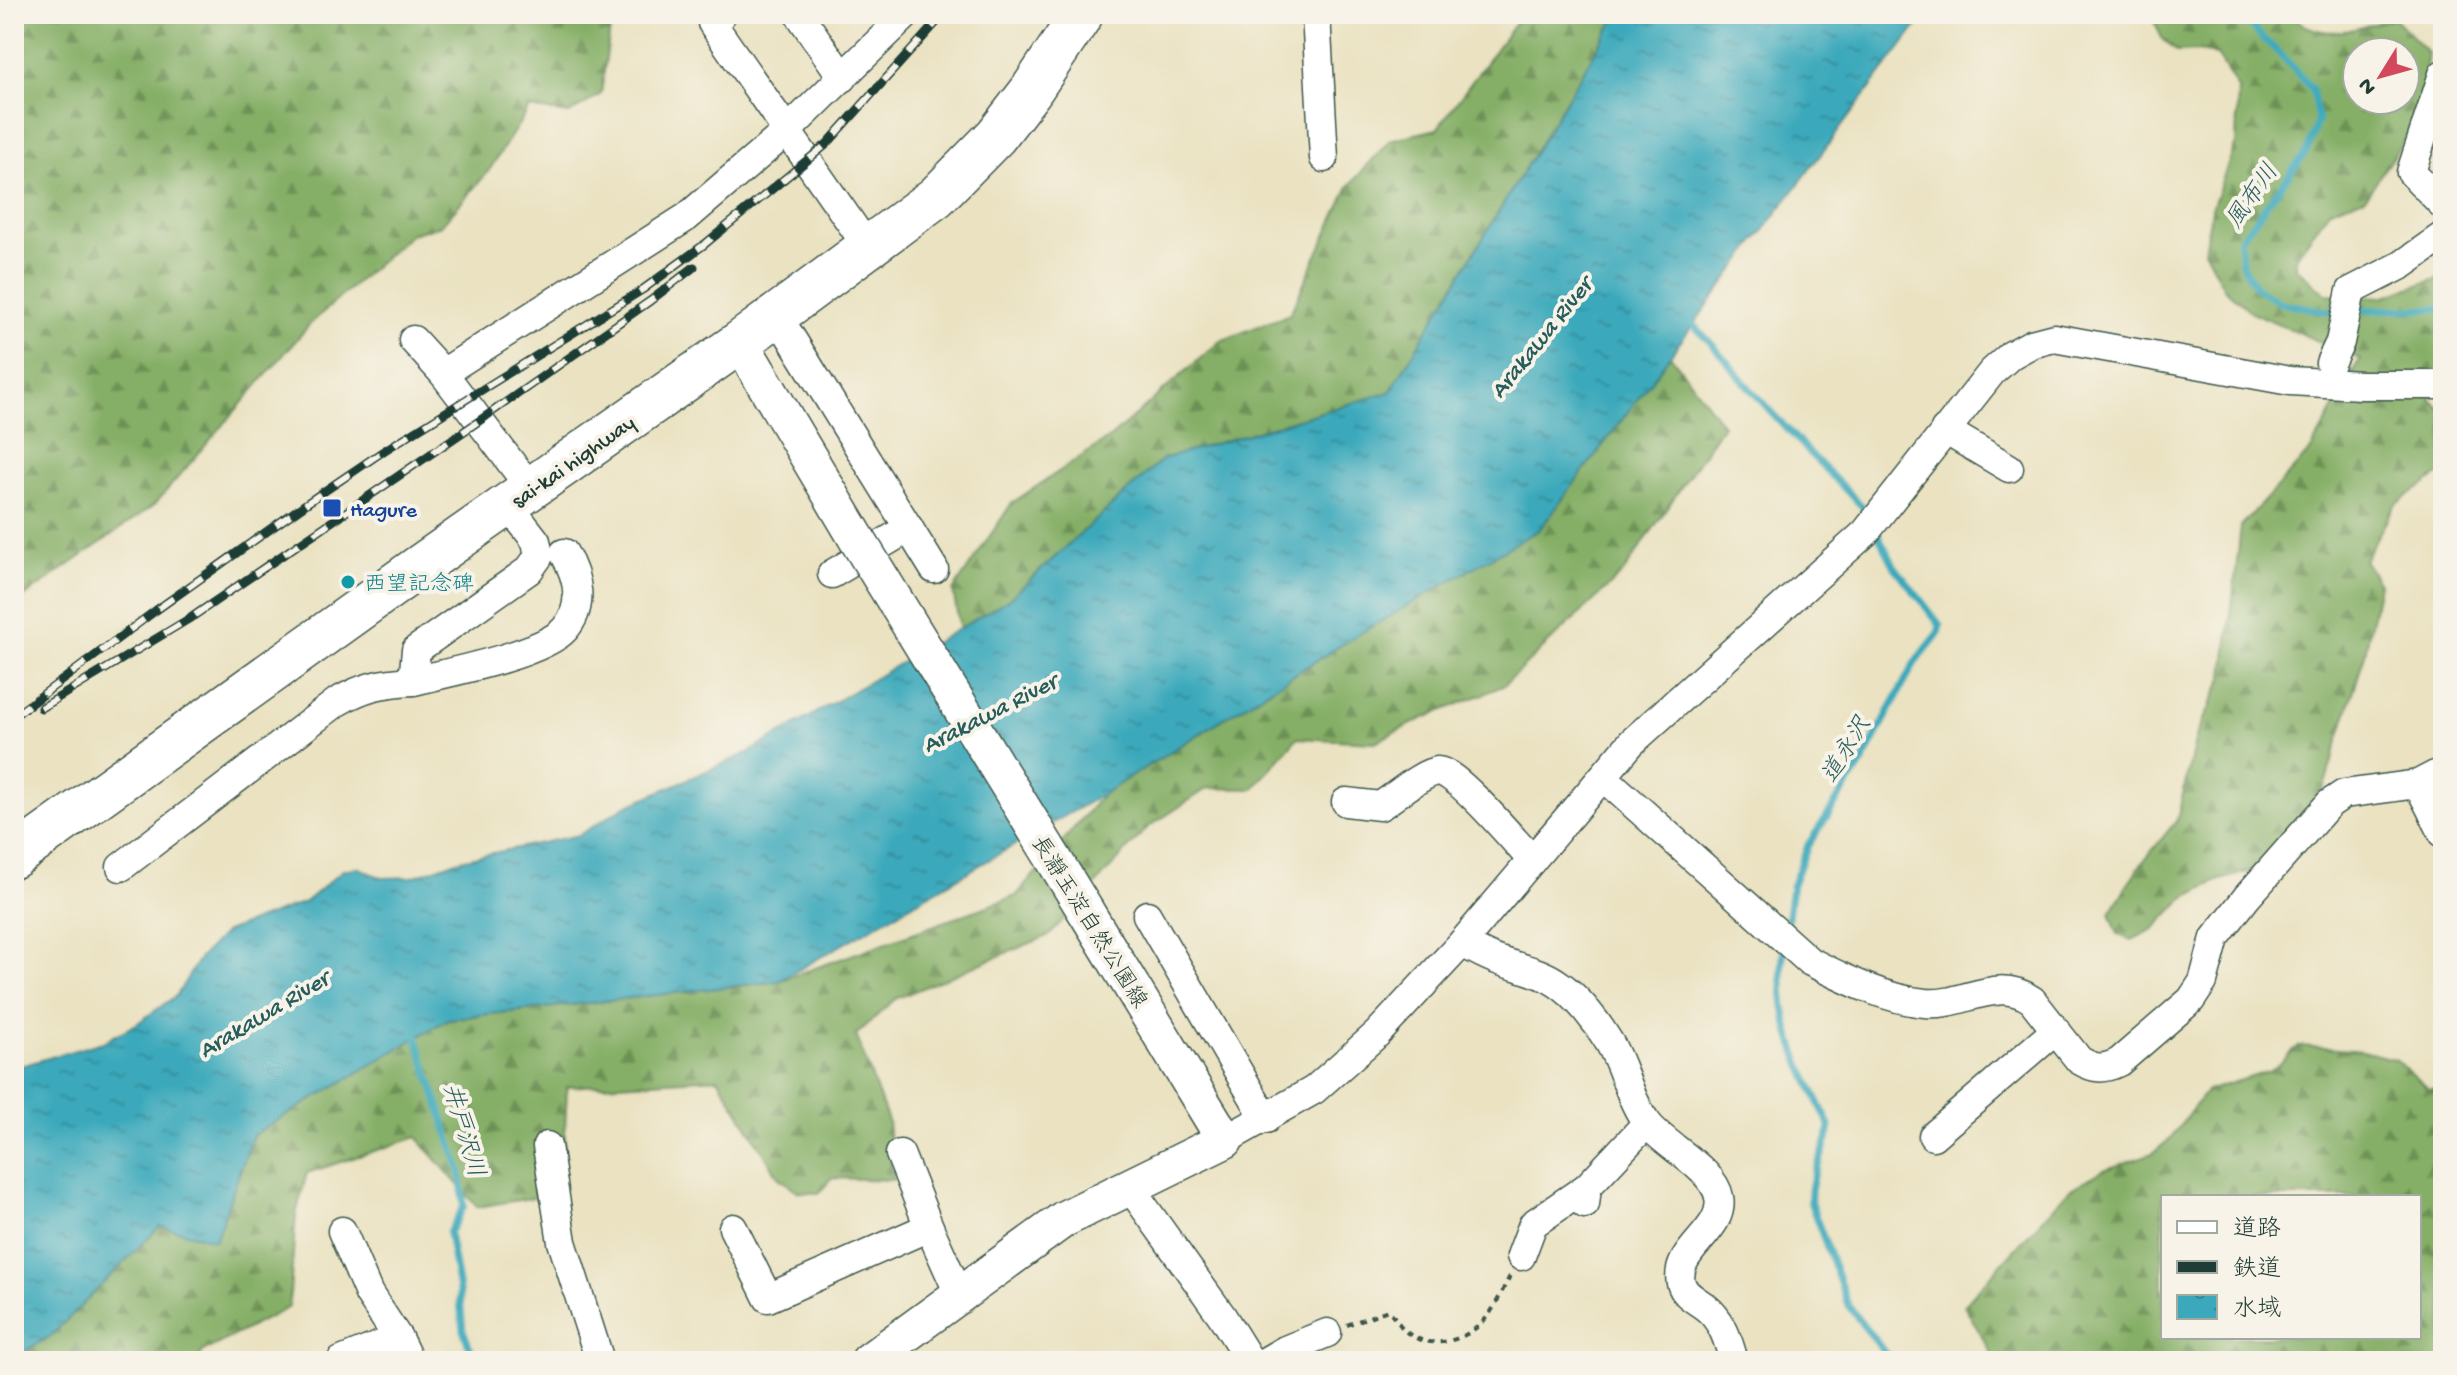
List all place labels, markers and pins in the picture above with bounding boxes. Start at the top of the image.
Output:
marker: Hagure [321,497,343,519]
place label: Hagure [350,499,417,525]
place label: 西望記念碑 [364,571,474,599]
marker: 西望記念碑 [339,573,357,591]

